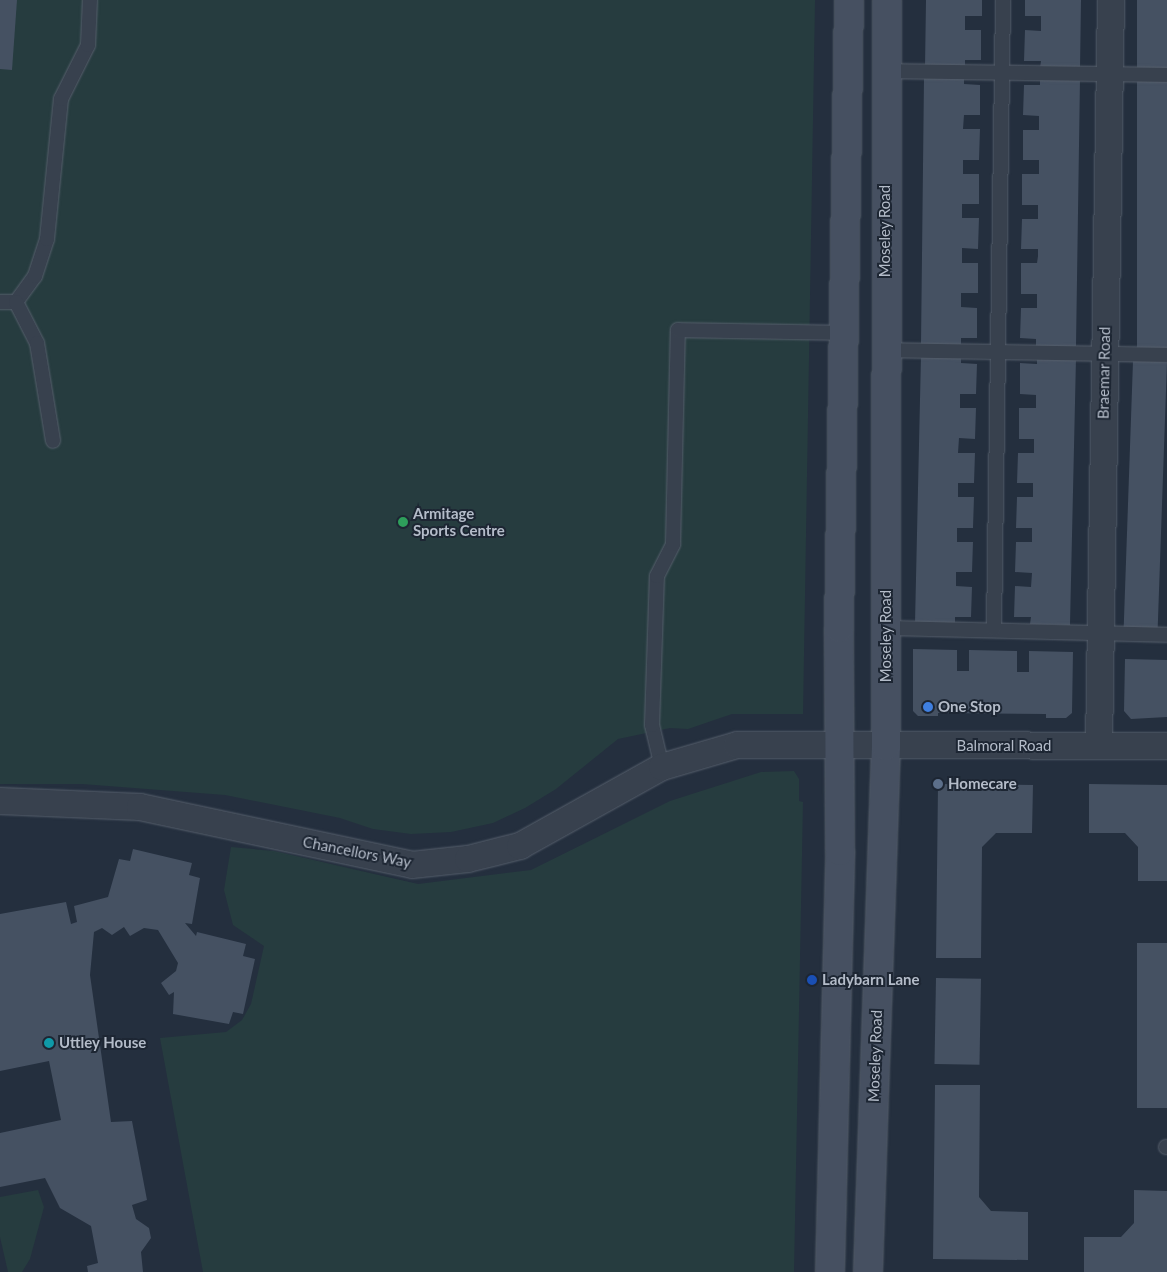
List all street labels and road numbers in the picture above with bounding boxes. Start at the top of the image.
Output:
street label: Moseley Road [876,185,894,277]
street label: Braemar Road [1094,327,1114,419]
street label: Moseley Road [877,590,895,682]
street label: Balmoral Road [957,737,1051,755]
street label: Chancellors Way [301,833,413,871]
street label: Moseley Road [864,1009,886,1103]

